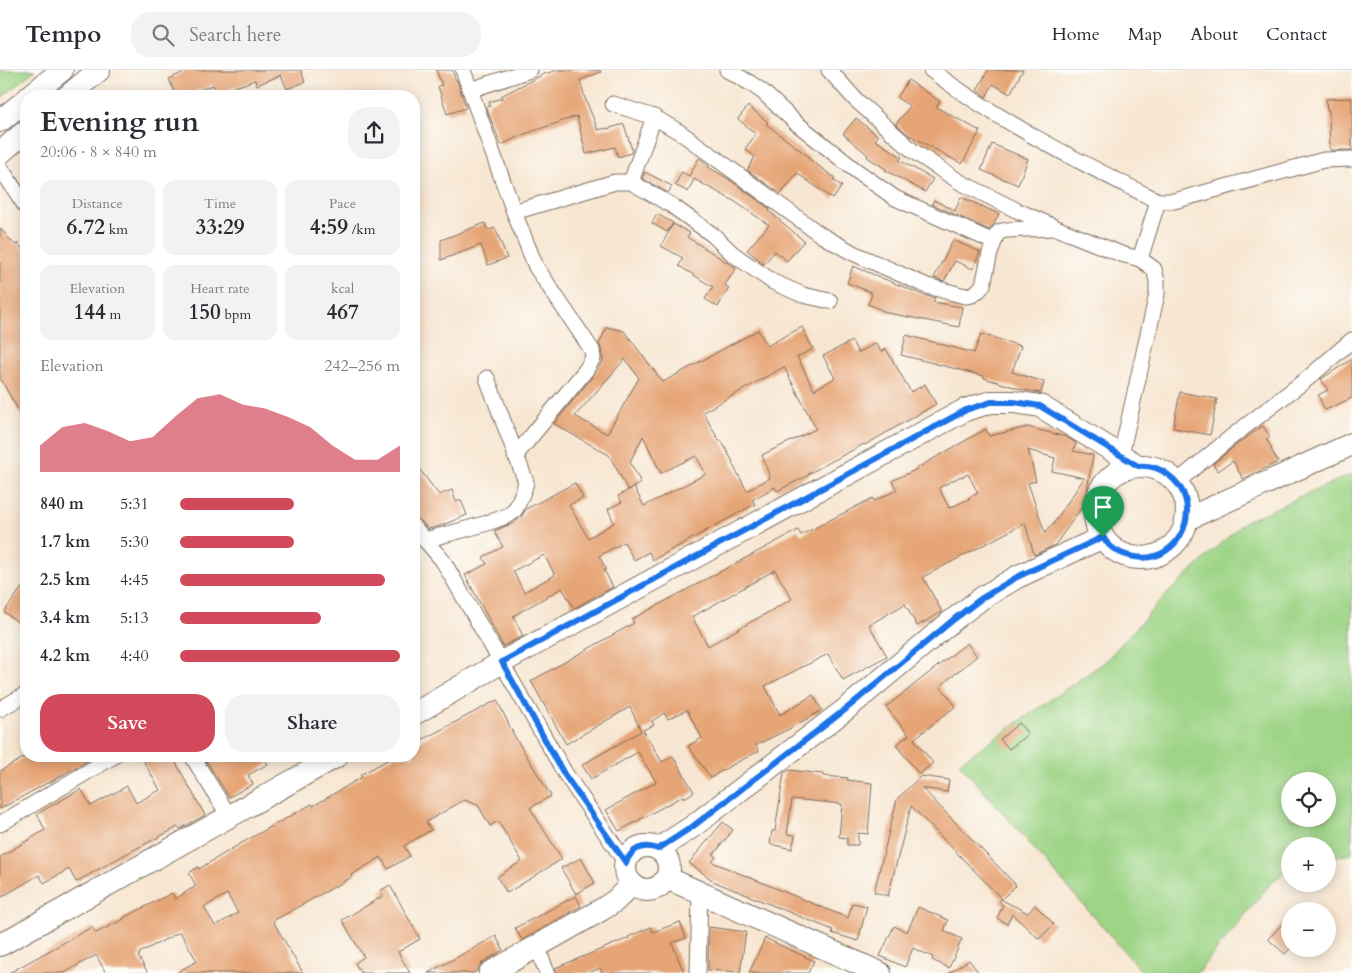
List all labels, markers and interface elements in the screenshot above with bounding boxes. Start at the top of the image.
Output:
search box [131,12,481,57]
text: Tempo [25,18,101,51]
icon: search [149,21,177,49]
text: Search here [189,22,281,48]
text: Home [1052,22,1100,47]
text: Map [1128,22,1162,47]
text: About [1190,22,1238,47]
text: Contact [1266,22,1327,47]
text: Evening run [40,103,199,141]
button: share [348,107,400,159]
text: 20:06 · 8 × 840 m [40,141,157,163]
text: Distance [72,194,123,213]
text: Time [204,194,236,213]
text: Pace [329,194,356,213]
text: 6.72 [67,213,105,242]
text: 33:29 [195,213,245,242]
text: 4:59 [310,213,348,242]
text: km [105,220,128,239]
text: /km [348,220,376,239]
text: Elevation [70,279,125,298]
text: Heart rate [190,279,250,298]
text: kcal [331,279,354,298]
text: 144 [73,298,106,327]
text: 150 [189,298,221,327]
text: 467 [327,298,359,327]
text: m [106,305,121,324]
text: bpm [221,305,251,324]
text: Elevation [40,355,104,377]
text: 242–256 m [324,355,400,377]
pin [1082,486,1124,537]
text: 840 m [40,493,84,515]
text: 5:31 [120,493,149,515]
icon: arrive [1089,493,1117,521]
text: 1.7 km [40,531,90,553]
text: 5:30 [120,531,149,553]
text: 2.5 km [40,569,90,591]
text: 4:45 [120,569,149,591]
text: 3.4 km [40,607,90,629]
text: 5:13 [120,607,149,629]
text: 4.2 km [40,645,90,667]
text: 4:40 [120,645,149,667]
button: Save [40,694,215,752]
button: Share [225,694,400,752]
map controls [1281,772,1336,957]
button: locate [1281,772,1336,827]
button: + [1281,837,1336,892]
button: − [1281,902,1336,957]

